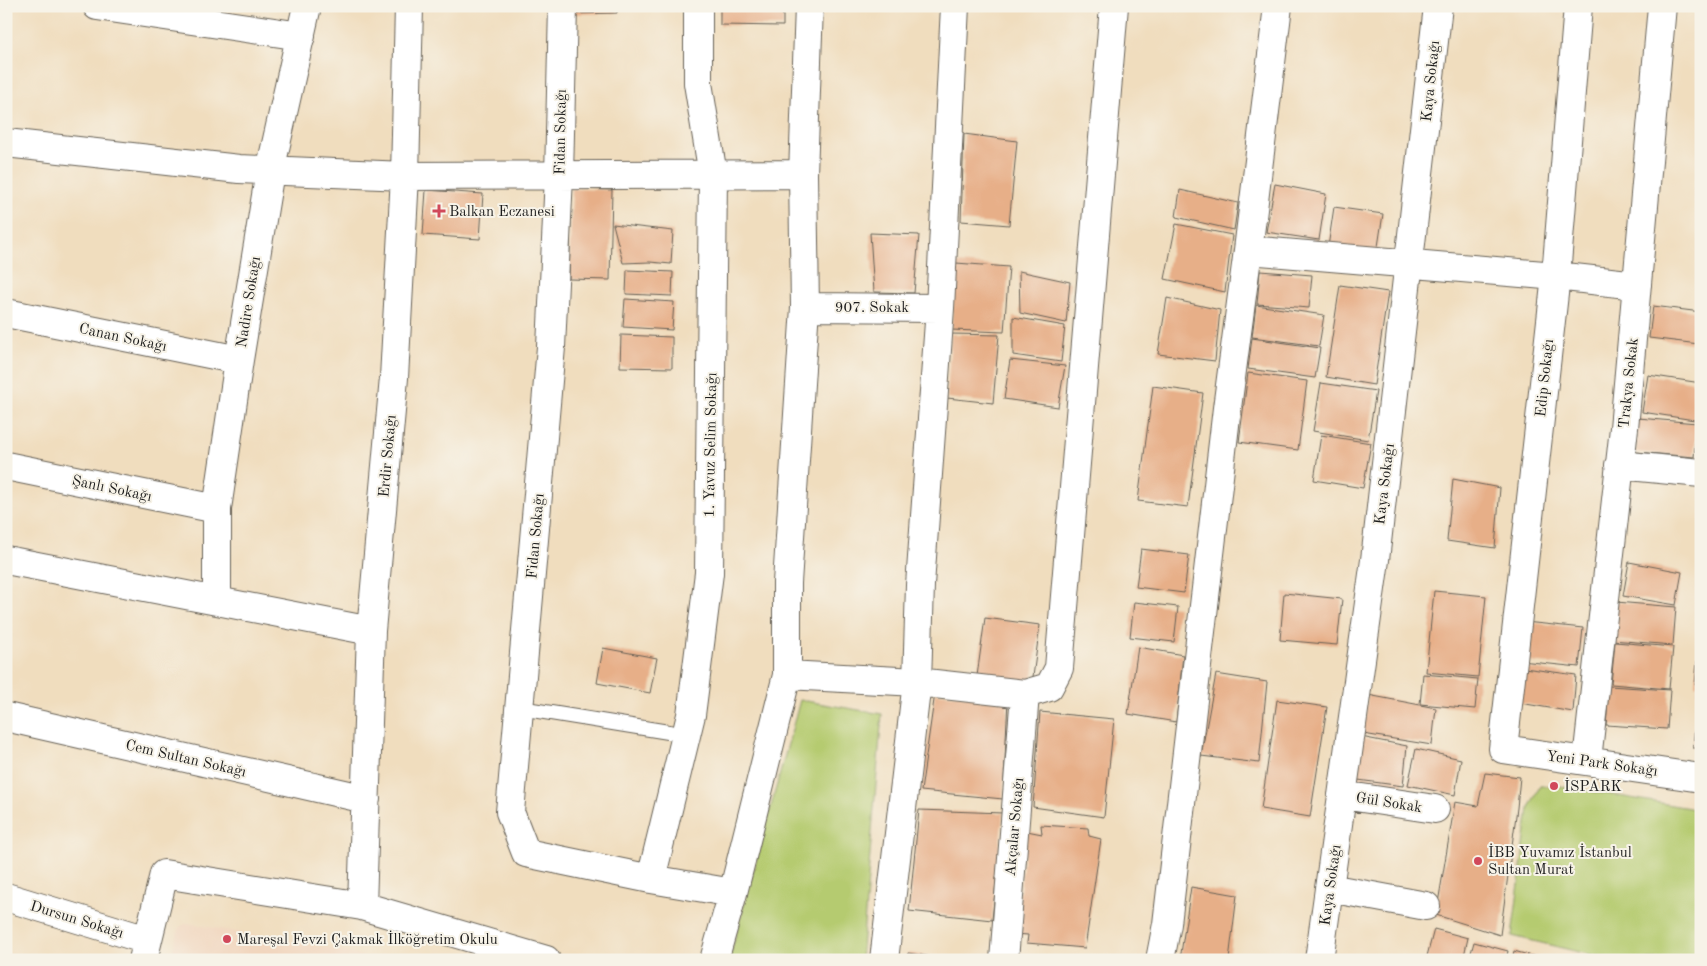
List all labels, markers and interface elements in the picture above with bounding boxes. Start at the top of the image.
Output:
street label: Kaya Sokağı [1420,40,1443,123]
street label: Fidan Sokağı [553,89,570,175]
marker: Balkan Eczanesi [433,205,445,217]
place label: Balkan Eczanesi [449,205,555,220]
street label: Nadire Sokağı [235,256,264,349]
street label: 907. Sokak [835,301,909,316]
street label: Canan Sokağı [77,322,168,355]
street label: Trakya Sokak [1617,337,1642,429]
street label: Edip Sokağı [1534,338,1557,418]
street label: 1. Yavuz Selim Sokağı [703,372,720,518]
street label: Erdir Sokağı [377,414,400,498]
street label: Kaya Sokağı [1373,443,1398,526]
street label: Şanlı Sokağı [70,474,153,505]
street label: Fidan Sokağı [525,493,548,580]
street label: Cem Sultan Sokağı [124,738,248,781]
street label: Yeni Park Sokağı [1545,749,1658,780]
street label: Akçalar Sokağı [1004,777,1027,877]
place label: İSPARK [1564,777,1622,795]
marker: İSPARK [1548,780,1560,792]
street label: Gül Sokak [1355,791,1423,816]
place label: İBB Yuvamız İstanbul Sultan Murat [1488,843,1632,878]
street label: Kaya Sokağı [1318,844,1345,927]
marker: İBB Yuvamız İstanbul Sultan Murat [1472,855,1484,867]
street label: Dursun Sokağı [28,899,125,942]
place label: Mareşal Fevzi Çakmak İlköğretim Okulu [237,930,498,948]
marker: Mareşal Fevzi Çakmak İlköğretim Okulu [221,933,233,945]

